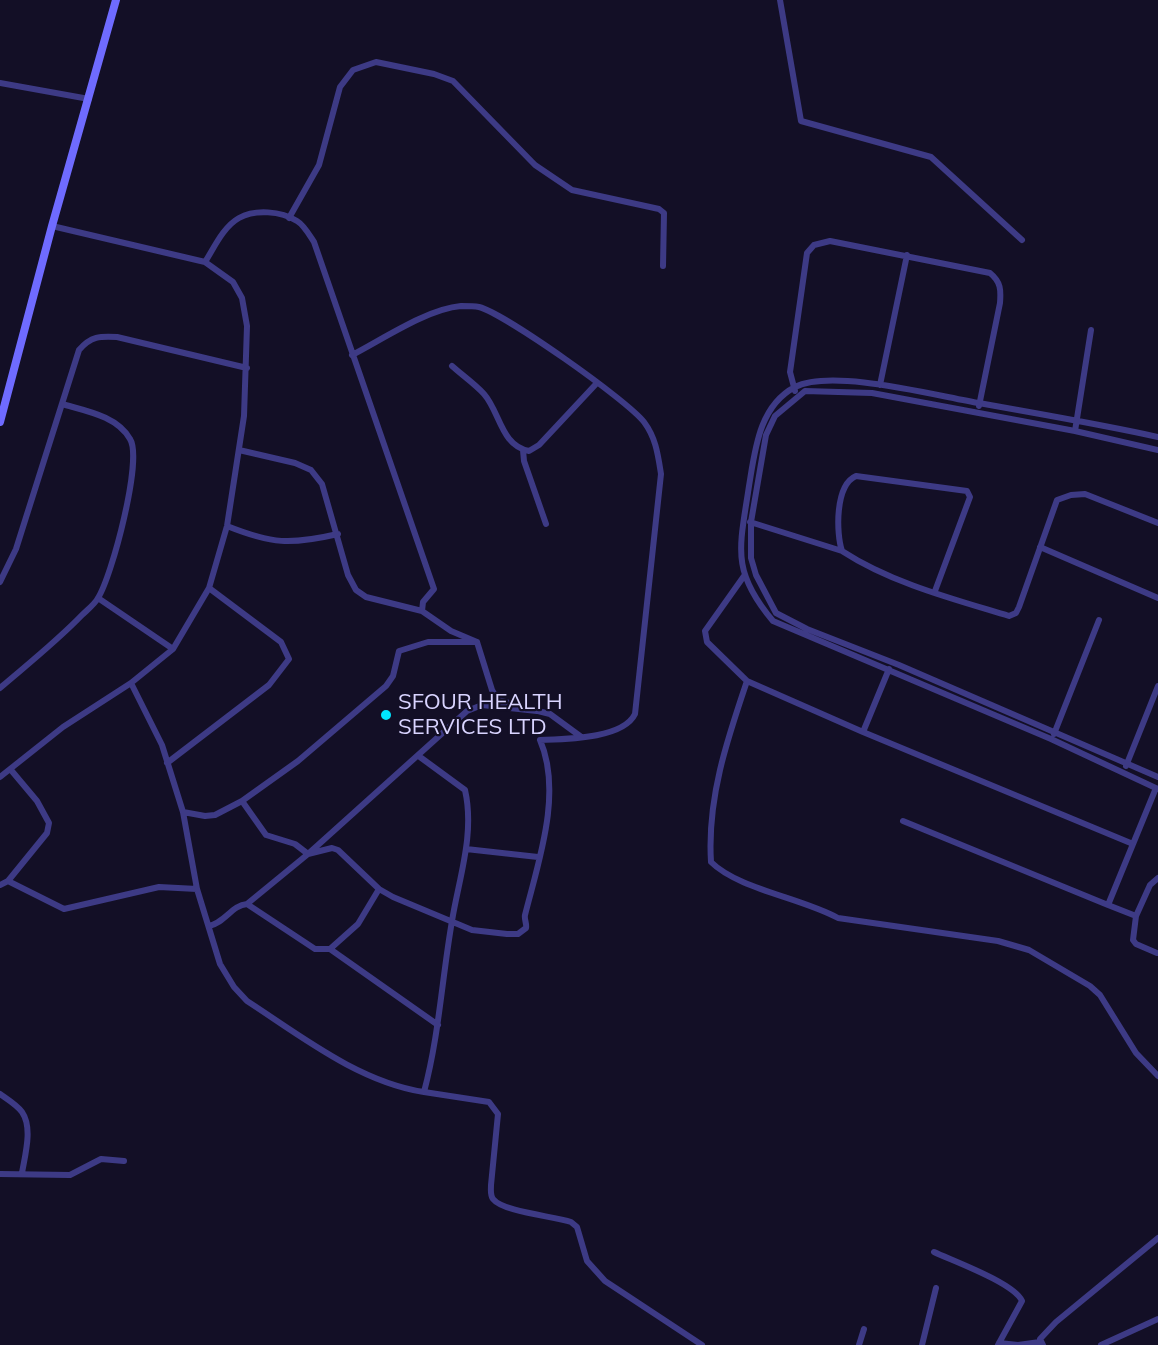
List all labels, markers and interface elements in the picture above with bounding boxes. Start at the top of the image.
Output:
place label: SFOUR HEALTH SERVICES LTD [398,689,563,740]
marker: SFOUR HEALTH SERVICES LTD [379,708,393,722]

